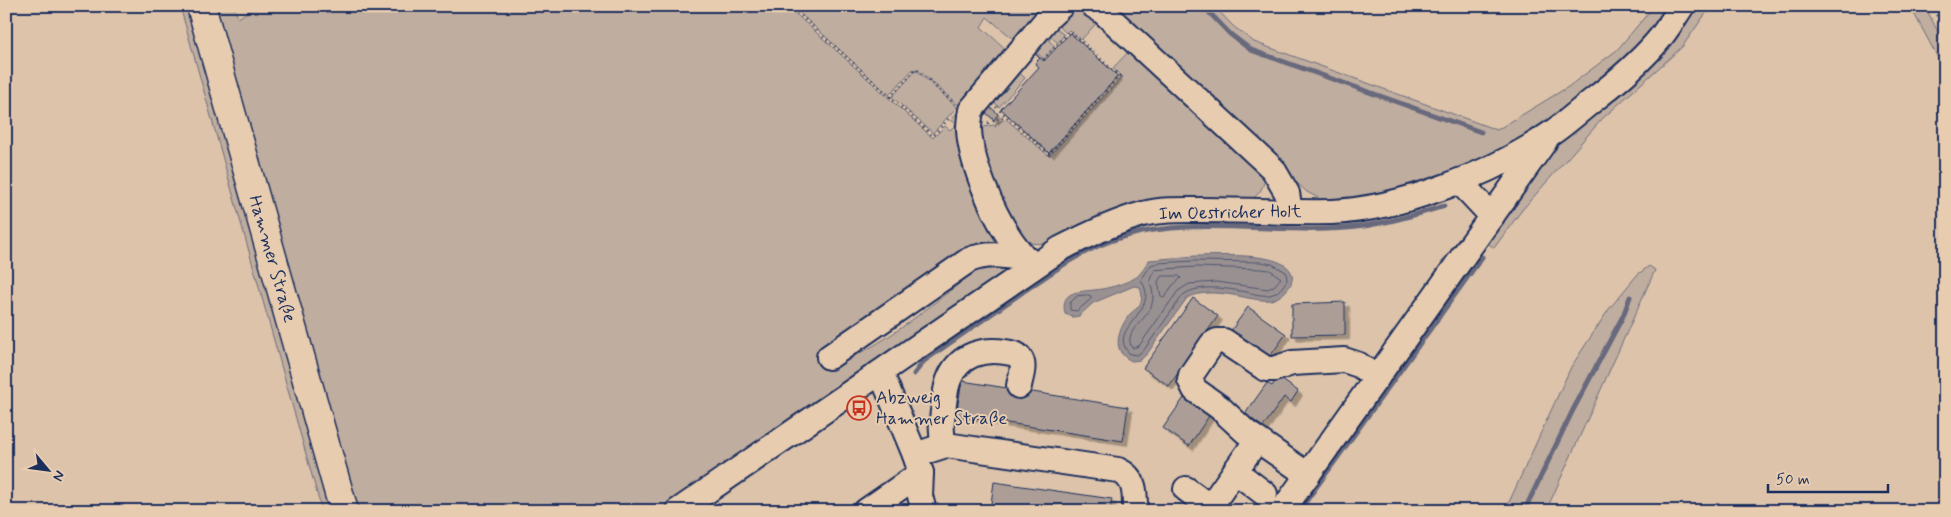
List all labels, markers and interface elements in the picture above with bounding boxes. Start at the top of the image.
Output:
street label: Hammer Straße [242,193,302,325]
street label: Im Oestricher Holt [1158,200,1302,226]
place label: Abzweig Hammer Straße [876,386,1007,431]
bus stop icon: Abzweig Hammer Straße [846,395,872,421]
north arrow [22,444,72,494]
scale bar [1768,462,1888,494]
text: N [48,467,69,484]
text: 50 m [1776,470,1810,490]

